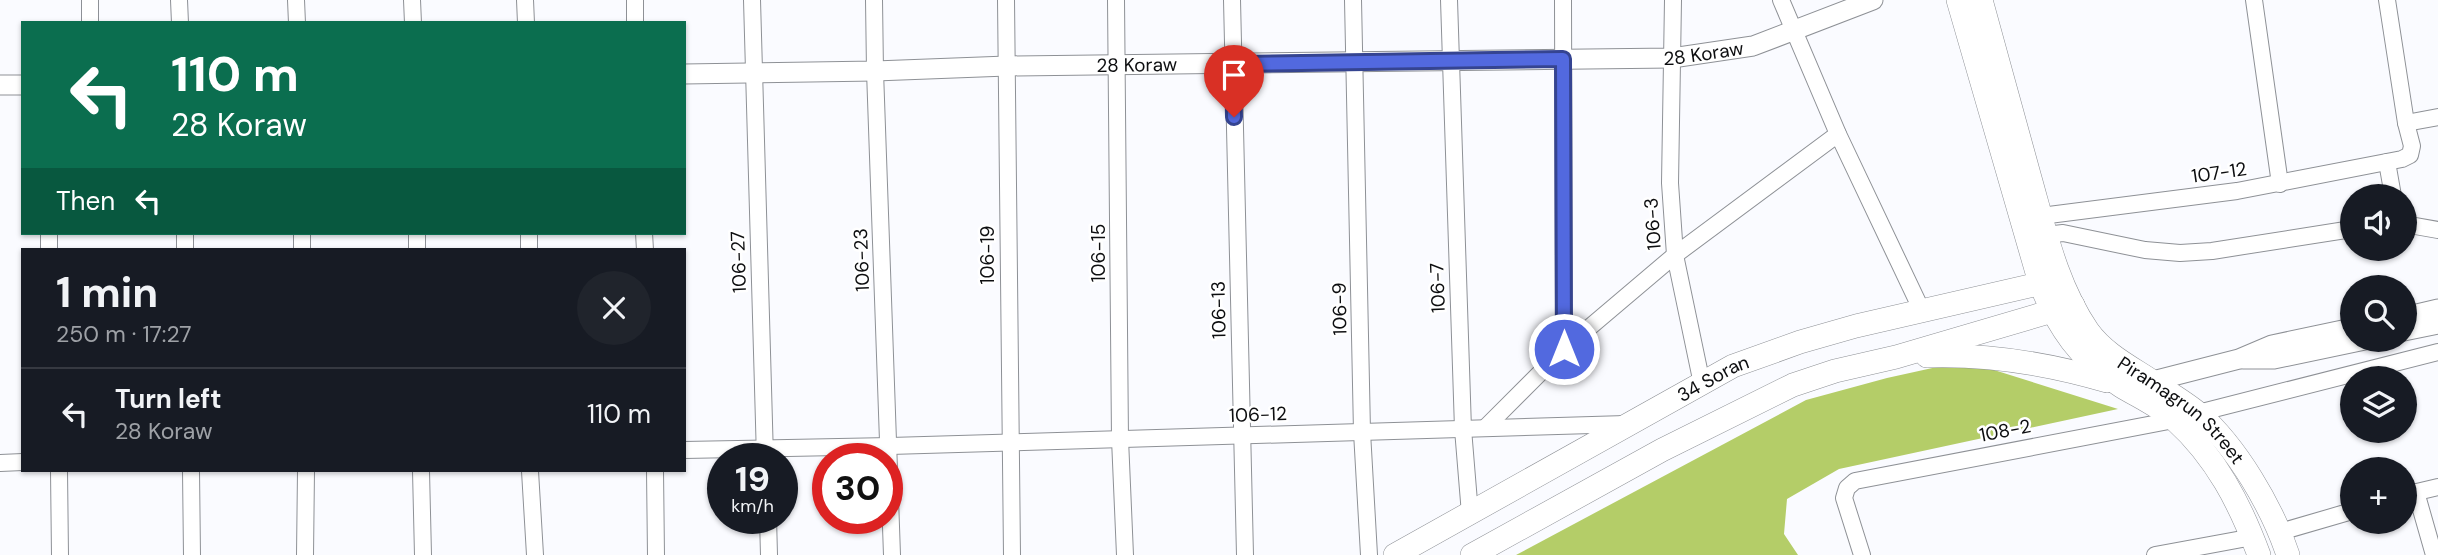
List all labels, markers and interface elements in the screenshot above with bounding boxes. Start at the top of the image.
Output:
street label: 28 Koraw [1663,35,1746,71]
text: 110 m [171,42,299,106]
pin [1204,45,1264,117]
icon: left [56,49,147,140]
street label: 28 Koraw [1096,52,1178,78]
icon: arrive [1215,56,1253,94]
text: 28 Koraw [171,104,307,146]
street label: 107-12 [2190,156,2248,189]
icon: left [129,182,167,220]
text: Then [56,184,115,218]
map controls [2340,184,2417,534]
button: sound [2340,184,2417,261]
street label: 106-3 [1638,197,1667,251]
street label: 106-15 [1086,224,1111,282]
street label: 106-19 [975,226,1000,285]
street label: 106-23 [848,228,875,292]
street label: 106-27 [725,231,752,293]
street label: 106-7 [1424,262,1451,313]
text: 1 min [56,265,158,320]
button: close [577,271,651,345]
button: search [2340,275,2417,352]
street label: 106-13 [1205,281,1232,339]
street label: 106-9 [1327,282,1352,336]
position arrow [1527,312,1601,386]
text: 250 m · 17:27 [56,319,192,349]
street label: 34 Soran [1673,349,1752,408]
street label: Piramagrun Street [2113,351,2250,469]
button: layers [2340,366,2417,443]
text: Turn left [115,382,222,416]
icon: left [56,395,94,433]
text: 110 m [587,397,651,431]
street label: 106-12 [1229,401,1287,428]
street label: 108-2 [1977,413,2033,448]
text: 28 Koraw [115,416,213,446]
speed limit sign: 30 [812,443,903,534]
text: 19 [735,456,770,502]
button: + [2340,457,2417,534]
text: km/h [731,494,774,518]

